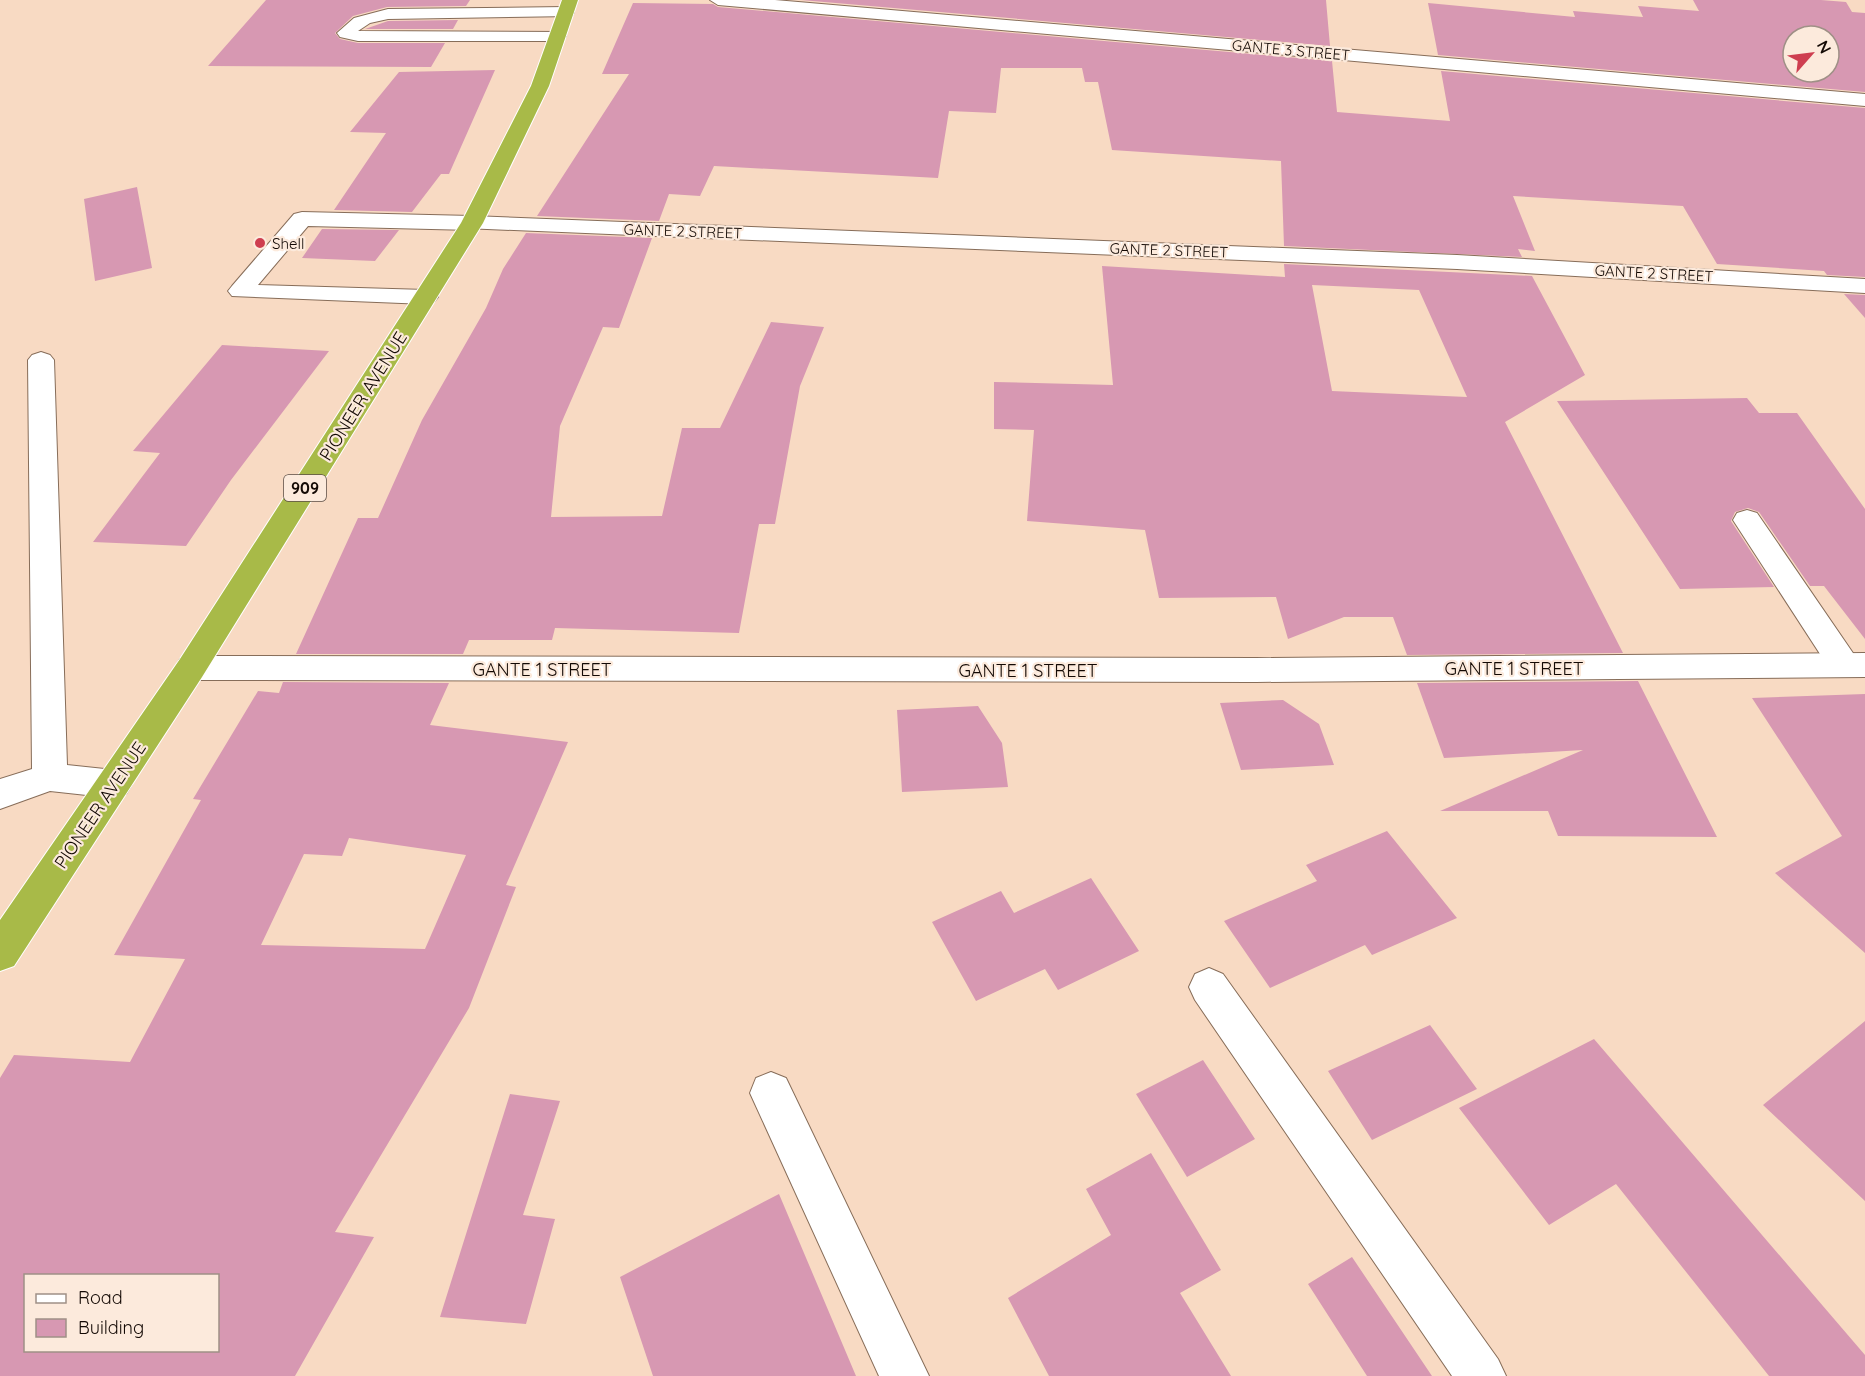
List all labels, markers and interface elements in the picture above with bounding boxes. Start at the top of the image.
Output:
north arrow [1781,24,1841,84]
street label: GANTE 3 STREET [1231,35,1351,65]
text: N [1813,37,1836,57]
street label: GANTE 2 STREET [623,219,743,243]
place label: Shell [272,234,304,253]
marker: Shell [253,236,267,250]
street label: GANTE 2 STREET [1109,238,1229,262]
street label: GANTE 2 STREET [1594,260,1714,286]
street label: PIONEER AVENUE [314,327,412,465]
road number: 909 [284,475,326,501]
street label: GANTE 1 STREET [1444,657,1584,680]
street label: GANTE 1 STREET [472,658,612,681]
street label: GANTE 1 STREET [958,659,1098,682]
street label: PIONEER AVENUE [49,737,151,873]
legend [24,1274,219,1352]
text: Road [78,1286,123,1309]
text: Building [78,1316,144,1339]

